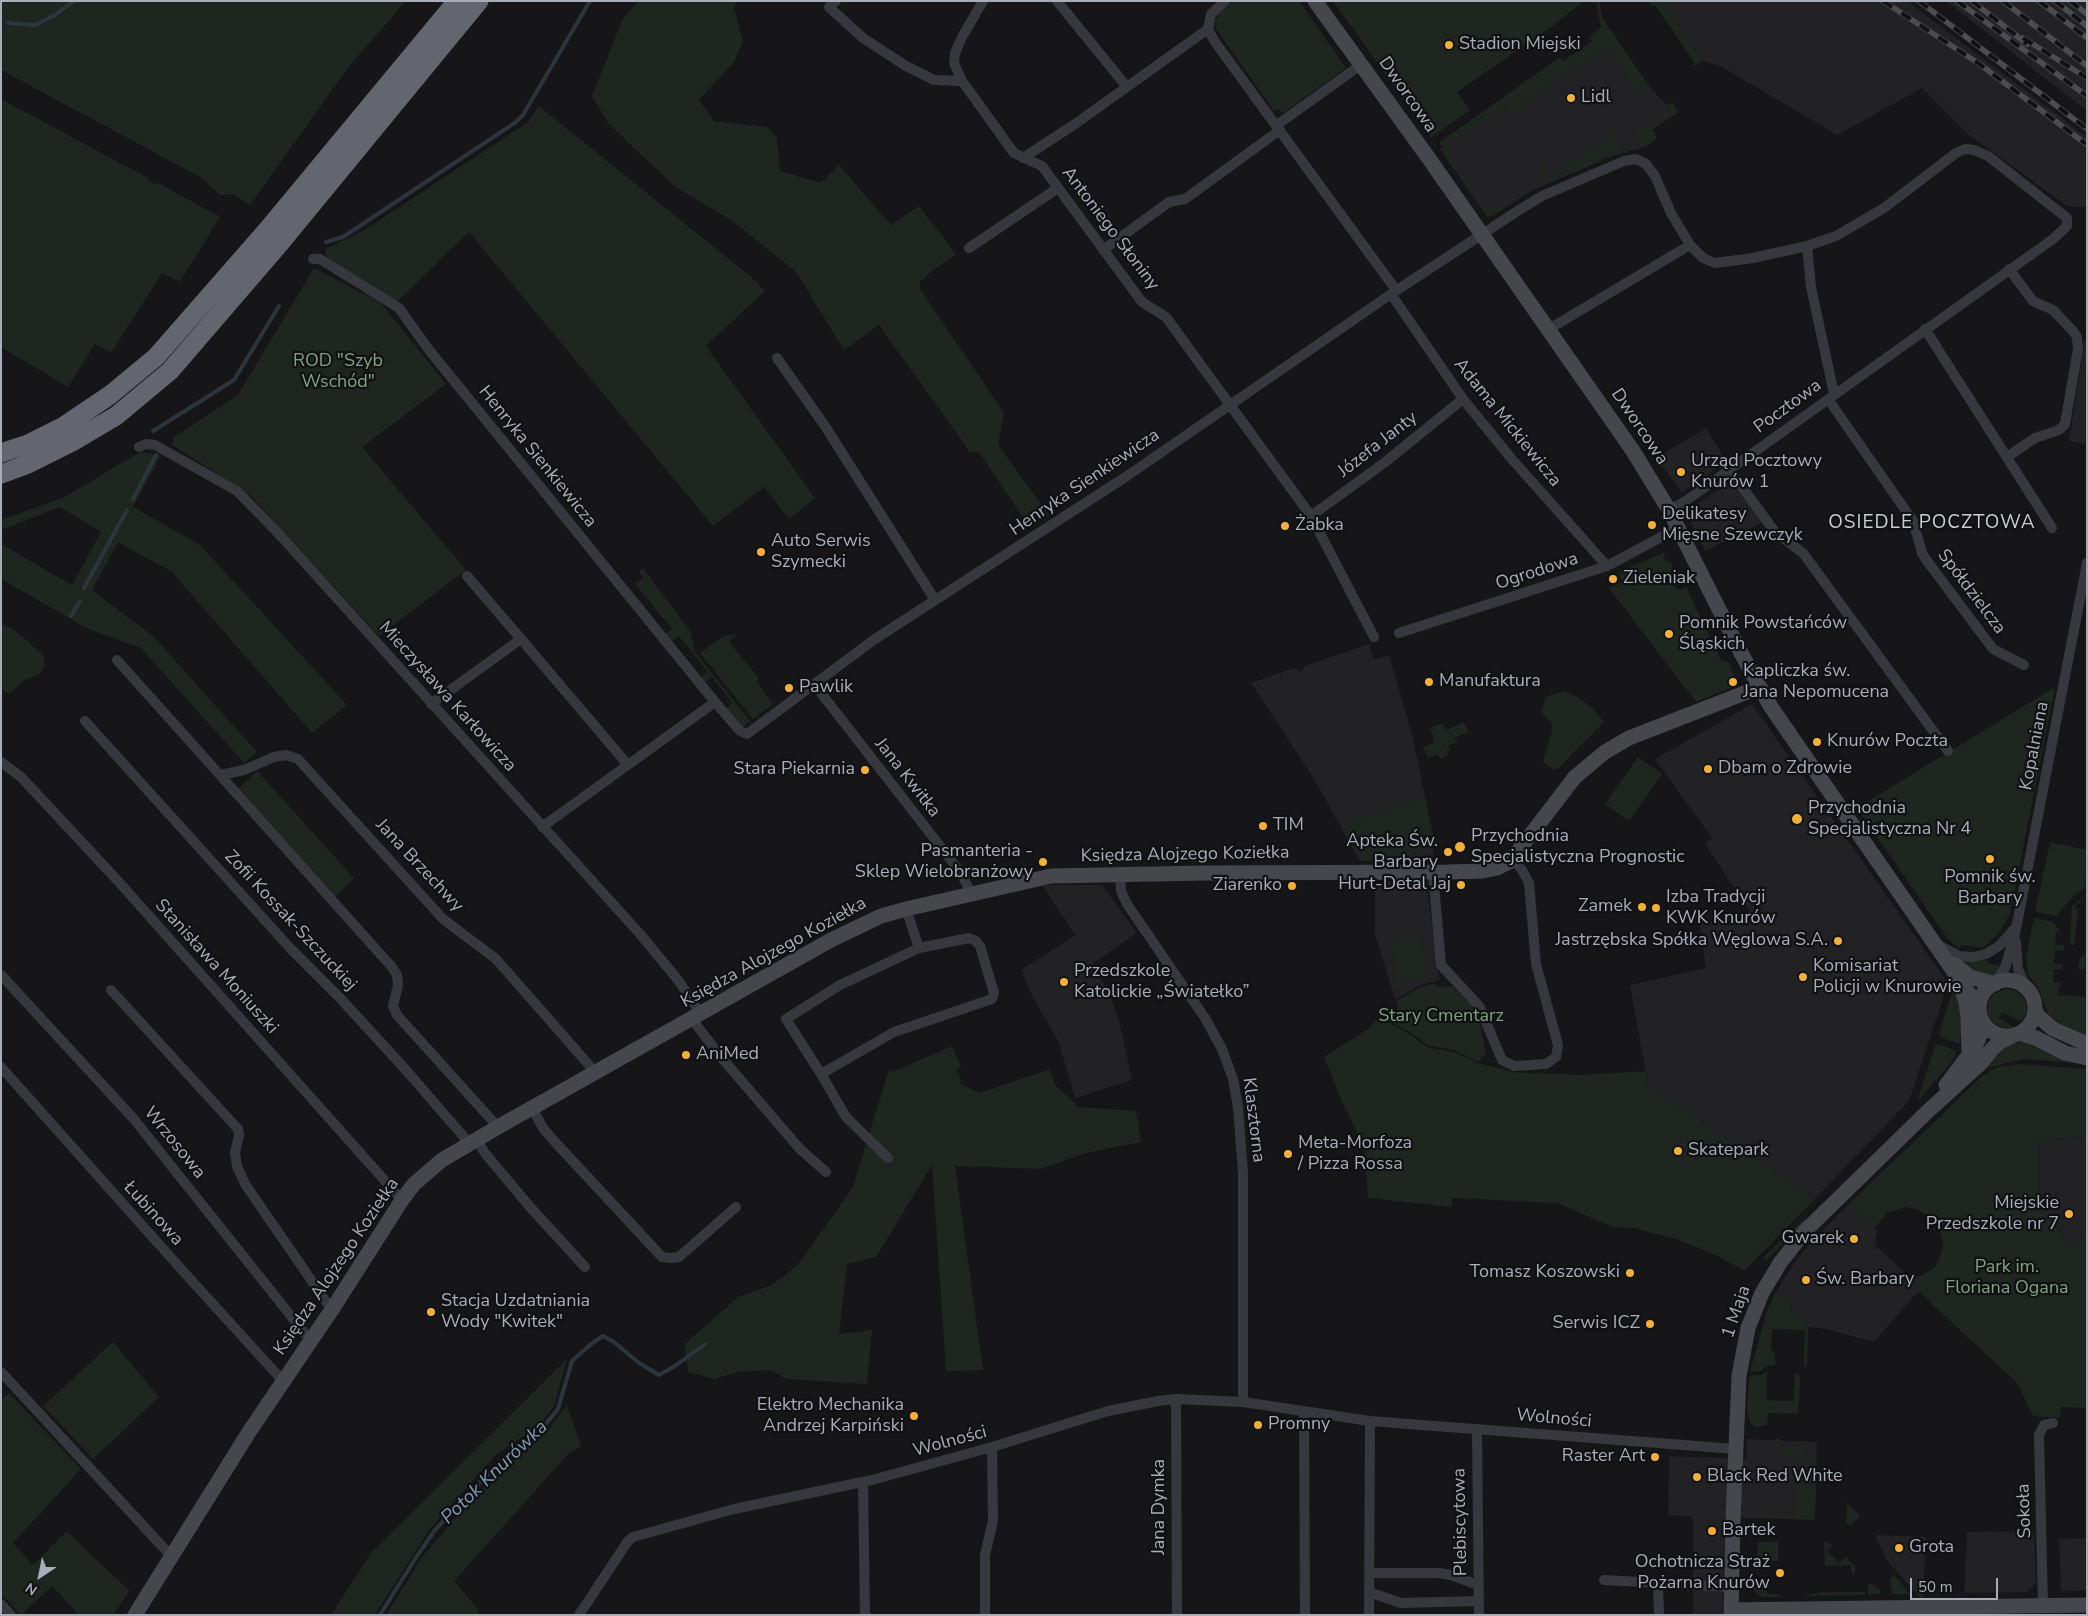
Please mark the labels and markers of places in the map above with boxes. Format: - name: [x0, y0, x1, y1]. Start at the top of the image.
- place label: Stadion Miejski: [1459, 34, 1581, 56]
- marker: Stadion Miejski: [1443, 39, 1455, 51]
- place label: Lidl: [1581, 87, 1611, 109]
- marker: Lidl: [1565, 92, 1577, 104]
- place label: Urząd Pocztowy Knurów 1: [1691, 451, 1822, 494]
- marker: Urząd Pocztowy Knurów 1: [1675, 466, 1687, 478]
- place label: Delikatesy Mięsne Szewczyk: [1662, 504, 1803, 546]
- place label: Żabka: [1295, 515, 1344, 537]
- marker: Delikatesy Mięsne Szewczyk: [1646, 519, 1658, 531]
- marker: Żabka: [1279, 520, 1291, 532]
- place label: Auto Serwis Szymecki: [771, 531, 871, 574]
- marker: Auto Serwis Szymecki: [755, 546, 767, 558]
- place label: Zieleniak: [1623, 568, 1695, 590]
- marker: Zieleniak: [1607, 573, 1619, 585]
- place label: Pomnik Powstańców Śląskich: [1679, 613, 1847, 656]
- marker: Pomnik Powstańców Śląskich: [1663, 628, 1675, 640]
- place label: Kapliczka św. Jana Nepomucena: [1743, 661, 1889, 704]
- place label: Manufaktura: [1439, 671, 1541, 693]
- marker: Manufaktura: [1423, 676, 1435, 688]
- marker: Kapliczka św. Jana Nepomucena: [1727, 676, 1739, 688]
- place label: Pawlik: [799, 677, 853, 699]
- marker: Pawlik: [783, 682, 795, 694]
- place label: Knurów Poczta: [1827, 731, 1948, 753]
- marker: Knurów Poczta: [1811, 736, 1823, 748]
- place label: Dbam o Zdrowie: [1718, 758, 1852, 780]
- place label: Stara Piekarnia: [734, 759, 855, 781]
- marker: Dbam o Zdrowie: [1702, 763, 1714, 775]
- marker: Stara Piekarnia: [859, 764, 871, 776]
- place label: Przychodnia Specjalistyczna Nr 4: [1808, 798, 1971, 841]
- marker: Przychodnia Specjalistyczna Nr 4: [1790, 812, 1804, 826]
- place label: TIM: [1273, 815, 1304, 837]
- marker: TIM: [1257, 820, 1269, 832]
- place label: Przychodnia Specjalistyczna Prognostic: [1471, 826, 1685, 869]
- place label: Apteka Św. Barbary: [1346, 831, 1438, 874]
- marker: Przychodnia Specjalistyczna Prognostic: [1453, 840, 1467, 854]
- place label: Pasmanteria - Sklep Wielobranżowy: [855, 841, 1033, 884]
- marker: Apteka Św. Barbary: [1442, 846, 1454, 858]
- marker: Pomnik św. Barbary: [1984, 853, 1996, 865]
- marker: Pasmanteria - Sklep Wielobranżowy: [1037, 856, 1049, 868]
- place label: Pomnik św. Barbary: [1944, 867, 2036, 910]
- place label: Hurt-Detal Jaj: [1338, 874, 1451, 896]
- place label: Ziarenko: [1213, 875, 1282, 897]
- marker: Hurt-Detal Jaj: [1455, 879, 1467, 891]
- marker: Ziarenko: [1286, 880, 1298, 892]
- place label: Izba Tradycji KWK Knurów: [1666, 887, 1776, 930]
- place label: Zamek: [1578, 896, 1632, 918]
- marker: Zamek: [1636, 901, 1648, 913]
- marker: Izba Tradycji KWK Knurów: [1650, 902, 1662, 914]
- place label: Jastrzębska Spółka Węglowa S.A.: [1555, 930, 1828, 952]
- marker: Jastrzębska Spółka Węglowa S.A.: [1832, 935, 1844, 947]
- place label: Komisariat Policji w Knurowie: [1813, 956, 1961, 999]
- place label: Przedszkole Katolickie „Światełko”: [1074, 961, 1250, 1004]
- marker: Komisariat Policji w Knurowie: [1797, 971, 1809, 983]
- marker: Przedszkole Katolickie „Światełko”: [1058, 976, 1070, 988]
- place label: AniMed: [696, 1044, 759, 1066]
- marker: AniMed: [680, 1049, 692, 1061]
- place label: Meta-Morfoza / Pizza Rossa: [1298, 1133, 1412, 1176]
- place label: Skatepark: [1688, 1140, 1769, 1162]
- marker: Skatepark: [1672, 1145, 1684, 1157]
- marker: Meta-Morfoza / Pizza Rossa: [1282, 1148, 1294, 1160]
- place label: Miejskie Przedszkole nr 7: [1926, 1193, 2059, 1236]
- marker: Miejskie Przedszkole nr 7: [2063, 1208, 2075, 1220]
- place label: Gwarek: [1782, 1228, 1844, 1250]
- marker: Gwarek: [1848, 1233, 1860, 1245]
- place label: Tomasz Koszowski: [1470, 1262, 1620, 1284]
- marker: Tomasz Koszowski: [1624, 1267, 1636, 1279]
- place label: Św. Barbary: [1816, 1269, 1914, 1291]
- marker: Św. Barbary: [1800, 1274, 1812, 1286]
- place label: Stacja Uzdatniania Wody "Kwitek": [441, 1291, 590, 1334]
- marker: Stacja Uzdatniania Wody "Kwitek": [425, 1306, 437, 1318]
- place label: Serwis ICZ: [1553, 1313, 1640, 1335]
- marker: Serwis ICZ: [1644, 1318, 1656, 1330]
- place label: Elektro Mechanika Andrzej Karpiński: [757, 1395, 904, 1438]
- marker: Elektro Mechanika Andrzej Karpiński: [908, 1410, 920, 1422]
- place label: Promny: [1268, 1414, 1330, 1436]
- marker: Promny: [1252, 1419, 1264, 1431]
- place label: Raster Art: [1562, 1446, 1645, 1468]
- marker: Raster Art: [1649, 1451, 1661, 1463]
- place label: Black Red White: [1707, 1466, 1843, 1488]
- marker: Black Red White: [1691, 1471, 1703, 1483]
- place label: Bartek: [1722, 1520, 1775, 1542]
- marker: Bartek: [1706, 1525, 1718, 1537]
- place label: Grota: [1909, 1537, 1954, 1559]
- marker: Grota: [1893, 1542, 1905, 1554]
- place label: Ochotnicza Straż Pożarna Knurów: [1635, 1552, 1770, 1595]
- marker: Ochotnicza Straż Pożarna Knurów: [1774, 1567, 1786, 1579]

